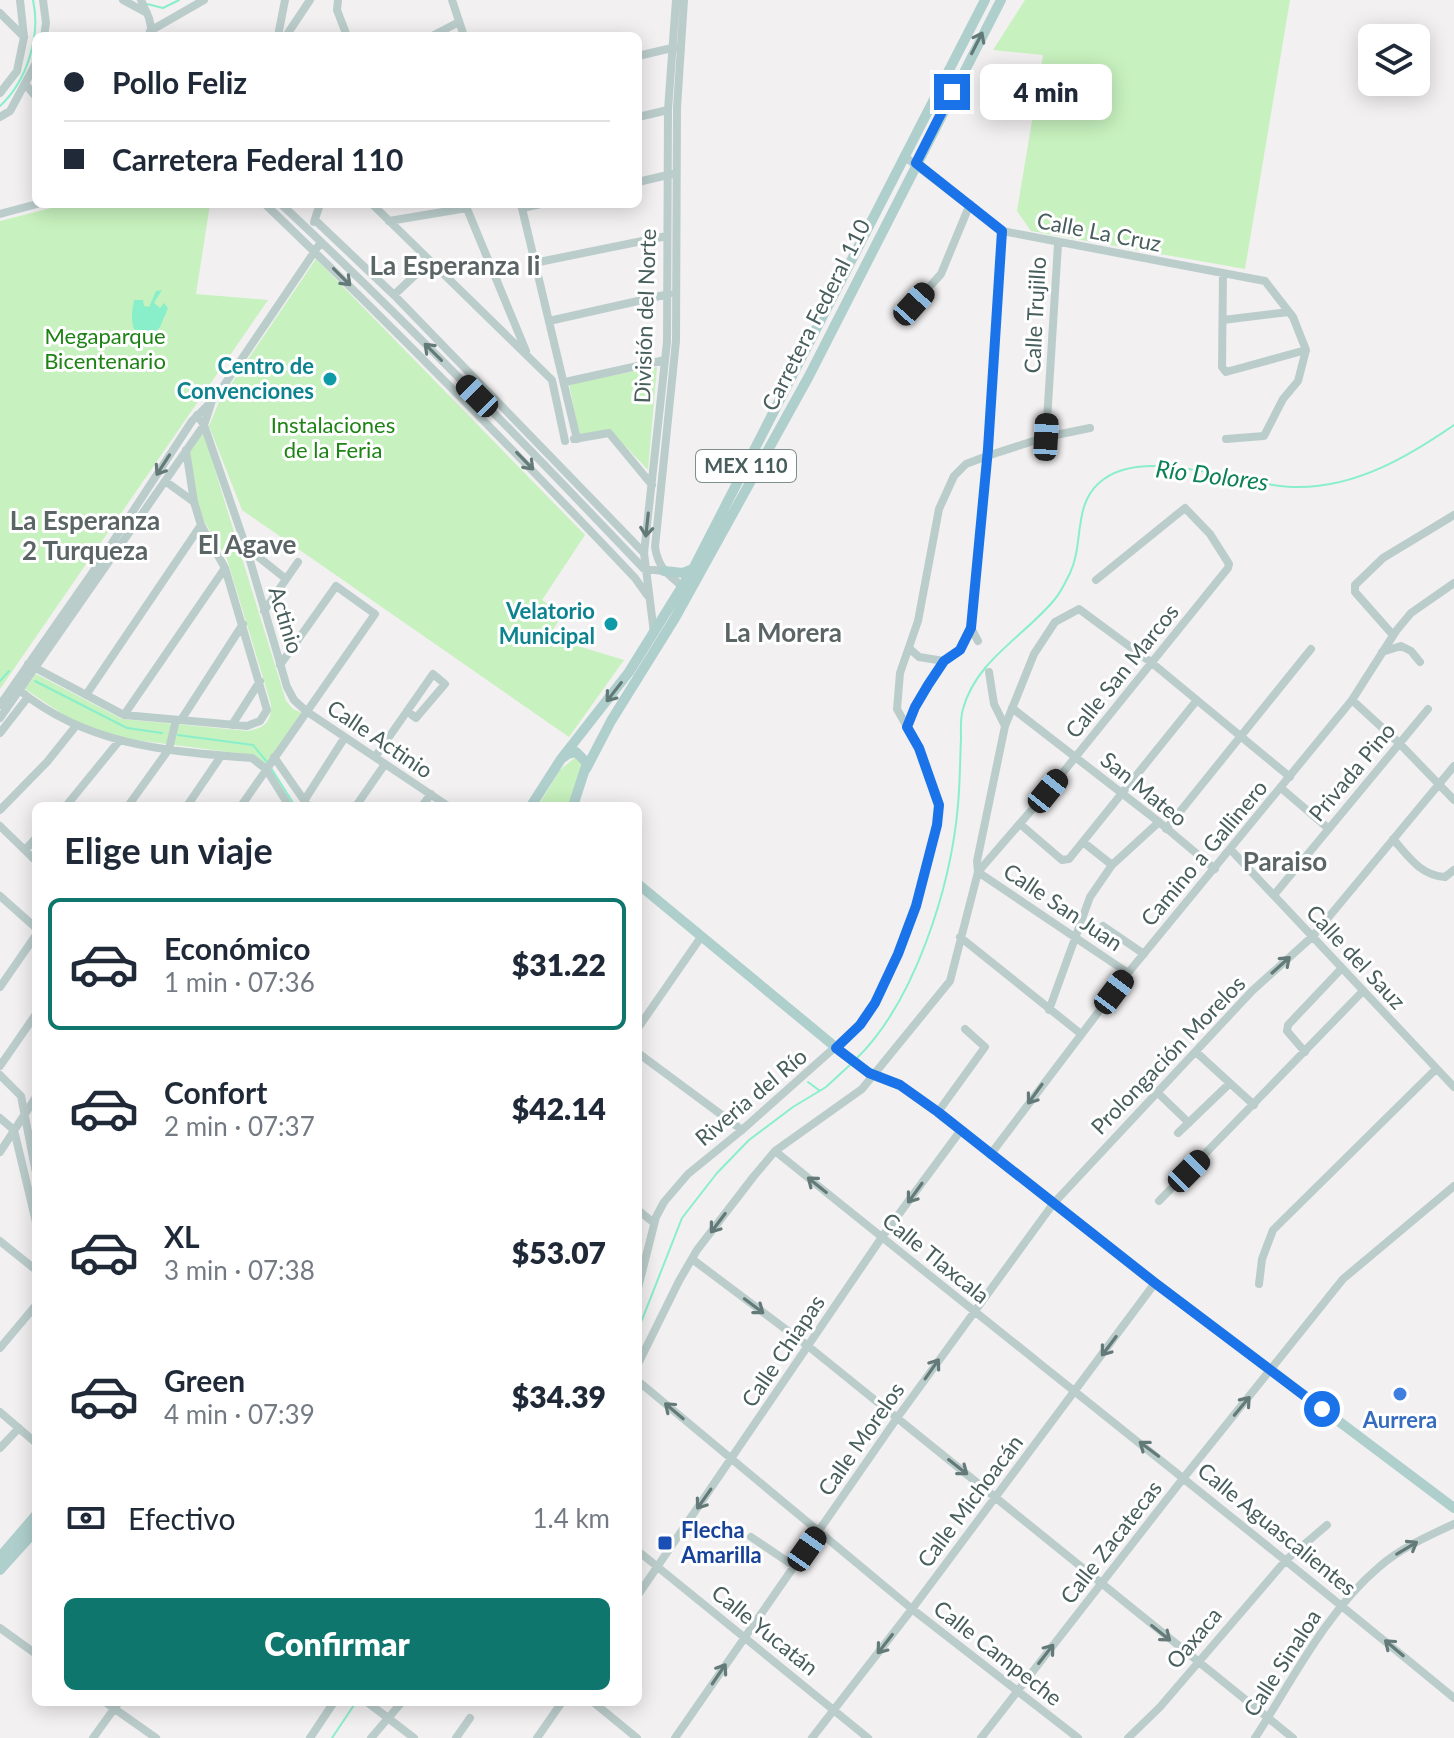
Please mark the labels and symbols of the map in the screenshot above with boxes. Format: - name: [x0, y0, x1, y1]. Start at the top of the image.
- one-way arrow: [969, 32, 985, 56]
- callout: 4 min: [980, 64, 1112, 120]
- route end: [934, 74, 970, 110]
- street label: Calle La Cruz: [1035, 206, 1164, 257]
- street label: Carretera Federal 110: [756, 214, 876, 415]
- street label: División del Norte: [628, 228, 661, 404]
- district label: La Esperanza Ii: [370, 249, 540, 281]
- street label: Calle Trujillo: [1018, 256, 1051, 374]
- one-way arrow: [332, 267, 351, 287]
- car: [889, 278, 939, 330]
- park label: Megaparque Bicentenario: [44, 322, 166, 374]
- one-way arrow: [423, 343, 443, 362]
- place label: Centro de Convenciones: [177, 352, 314, 404]
- marker: Centro de Convenciones: [321, 370, 339, 388]
- car: [452, 371, 502, 421]
- park label: Instalaciones de la Feria: [271, 411, 395, 463]
- car: [1033, 412, 1059, 462]
- road number: MEX 110: [696, 450, 796, 482]
- one-way arrow: [515, 451, 534, 470]
- one-way arrow: [155, 453, 172, 475]
- water label: Río Dolores: [1154, 453, 1271, 496]
- district label: La Esperanza 2 Turqueza: [10, 504, 160, 566]
- one-way arrow: [639, 511, 654, 538]
- district label: El Agave: [198, 528, 296, 560]
- street label: Actinio: [264, 583, 309, 657]
- place label: Velatorio Municipal: [499, 597, 595, 649]
- street label: Calle San Marcos: [1059, 598, 1184, 743]
- marker: Velatorio Municipal: [602, 615, 620, 633]
- district label: La Morera: [724, 616, 842, 648]
- one-way arrow: [605, 681, 623, 702]
- street label: Calle Actinio: [322, 694, 438, 784]
- street label: Privada Pino: [1303, 717, 1401, 826]
- street label: San Mateo: [1096, 746, 1193, 832]
- car: [1024, 765, 1072, 817]
- street label: Camino a Gallinero: [1135, 774, 1273, 931]
- district label: Paraiso: [1243, 845, 1327, 877]
- street label: Calle San Juan: [999, 857, 1128, 956]
- street label: Calle del Sauz: [1301, 899, 1412, 1015]
- one-way arrow: [1270, 957, 1290, 975]
- car: [1090, 966, 1138, 1018]
- street label: Prolongación Morelos: [1085, 970, 1250, 1140]
- street label: Riveria del Río: [689, 1042, 812, 1151]
- one-way arrow: [1027, 1083, 1044, 1104]
- car: [1164, 1146, 1214, 1196]
- one-way arrow: [807, 1176, 828, 1194]
- one-way arrow: [906, 1181, 923, 1203]
- street label: Calle Tlaxcala: [877, 1206, 995, 1309]
- one-way arrow: [709, 1211, 726, 1233]
- street label: Calle Chiapas: [735, 1290, 830, 1412]
- one-way arrow: [743, 1297, 765, 1314]
- one-way arrow: [1100, 1335, 1117, 1356]
- one-way arrow: [924, 1358, 940, 1380]
- street label: Calle Morelos: [812, 1377, 910, 1501]
- marker: Aurrera: [1391, 1385, 1409, 1403]
- route start: [1304, 1391, 1340, 1427]
- one-way arrow: [1233, 1397, 1251, 1417]
- one-way arrow: [665, 1402, 685, 1420]
- place label: Aurrera: [1362, 1406, 1437, 1433]
- street label: Calle Michoacán: [911, 1429, 1028, 1572]
- one-way arrow: [1139, 1441, 1160, 1458]
- street label: Calle Aguascalientes: [1193, 1456, 1362, 1601]
- one-way arrow: [947, 1458, 968, 1476]
- street label: Calle Zacatecas: [1054, 1475, 1167, 1609]
- one-way arrow: [696, 1488, 712, 1510]
- place label: Flecha Amarilla: [680, 1516, 762, 1568]
- car: [783, 1522, 831, 1576]
- marker: Flecha Amarilla: [656, 1534, 674, 1552]
- one-way arrow: [1395, 1540, 1418, 1556]
- street label: Calle Yucatán: [707, 1579, 824, 1681]
- street label: Calle Campeche: [929, 1594, 1068, 1711]
- street label: Oaxaca: [1160, 1602, 1227, 1674]
- street label: Calle Sinaloa: [1237, 1604, 1326, 1721]
- one-way arrow: [1151, 1624, 1171, 1642]
- one-way arrow: [877, 1632, 894, 1654]
- one-way arrow: [1384, 1639, 1405, 1657]
- one-way arrow: [1037, 1644, 1054, 1665]
- one-way arrow: [710, 1663, 727, 1685]

